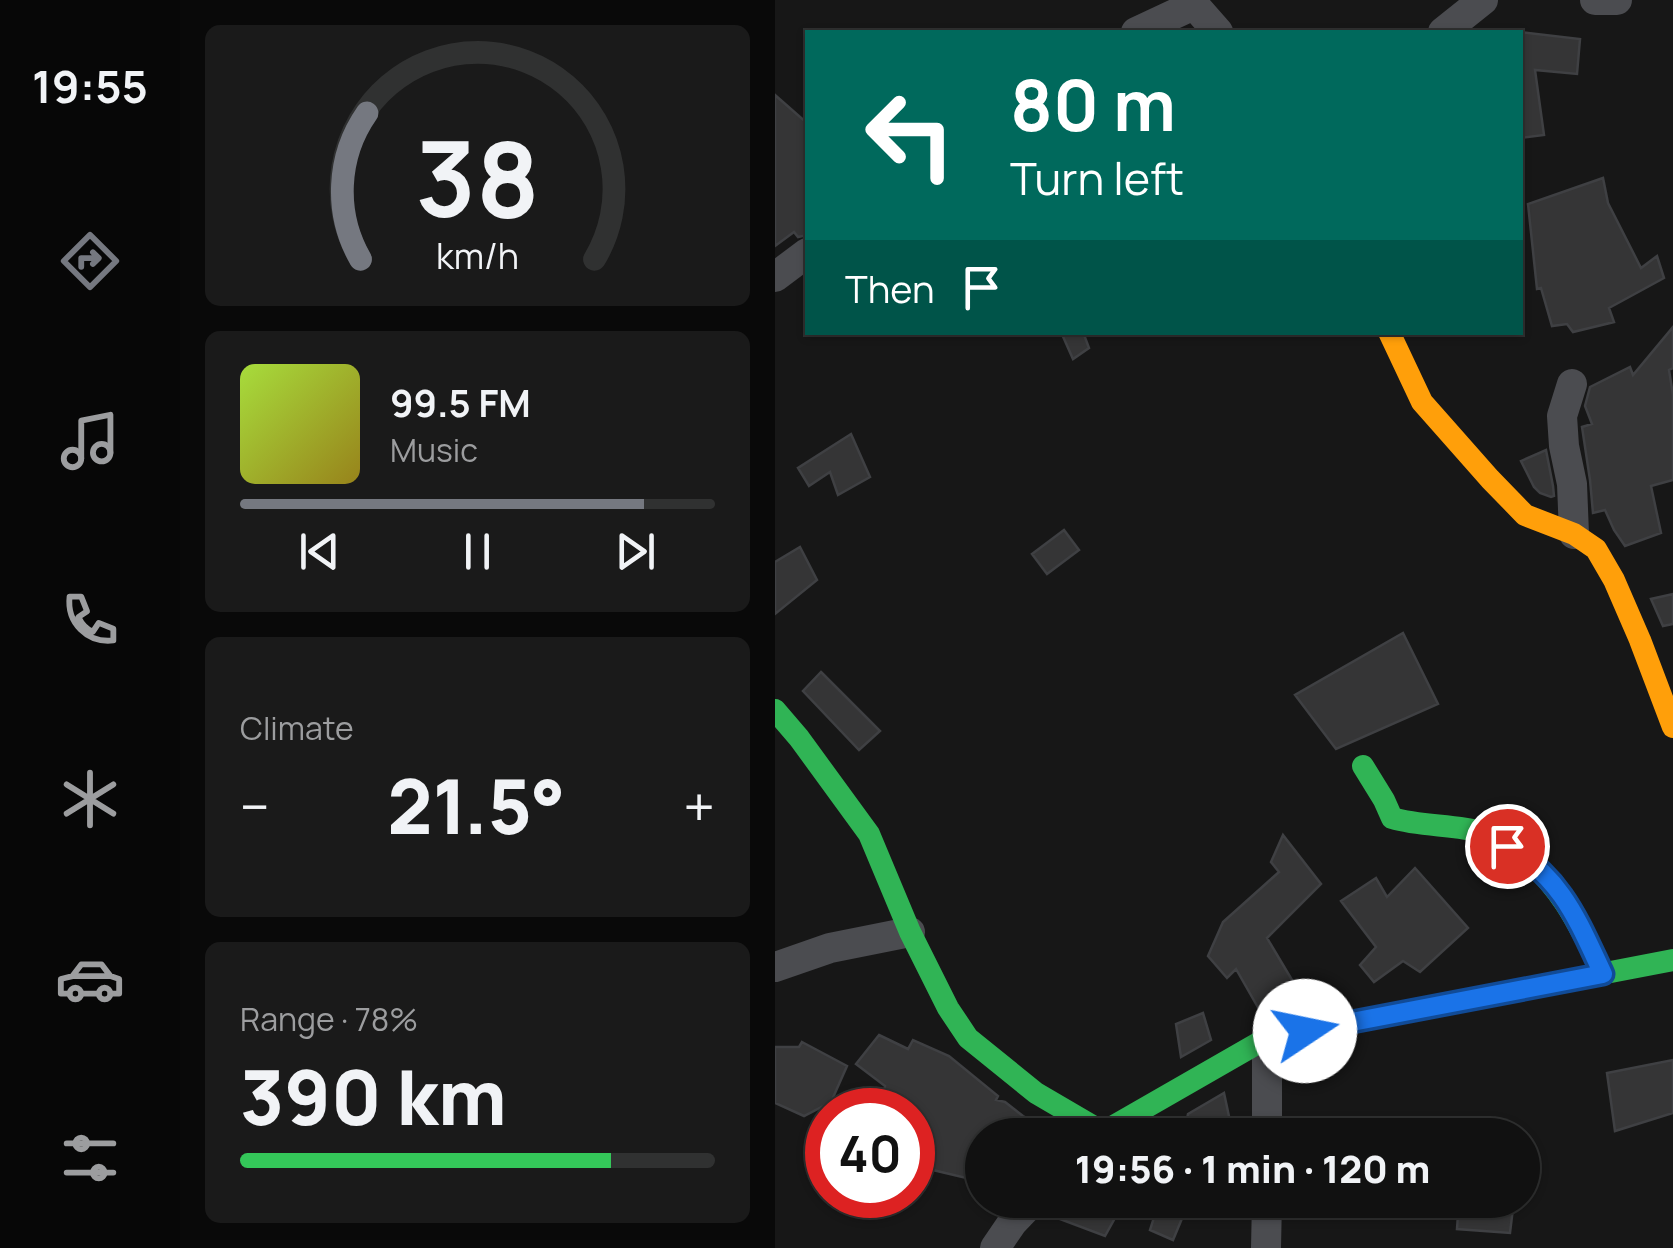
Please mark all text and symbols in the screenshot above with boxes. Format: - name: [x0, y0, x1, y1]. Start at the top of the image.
- text: 19:55: [32, 55, 148, 117]
- text: 80 m: [1010, 56, 1176, 152]
- icon: left: [845, 70, 975, 200]
- text: 38: [415, 106, 540, 248]
- text: Turn left: [1010, 147, 1184, 209]
- icon: directions: [55, 226, 125, 296]
- text: km/h: [436, 231, 519, 280]
- icon: arrive: [954, 260, 1009, 315]
- text: Then: [845, 262, 934, 314]
- text: 99.5 FM: [390, 376, 531, 428]
- icon: music: [55, 406, 125, 476]
- text: Music: [390, 428, 478, 472]
- icon: previous: [292, 524, 347, 579]
- icon: pause: [450, 524, 505, 579]
- icon: next: [608, 524, 663, 579]
- icon: phone: [55, 585, 125, 655]
- text: Climate: [240, 706, 354, 750]
- text: 21.5°: [387, 754, 566, 857]
- icon: climate: [55, 764, 125, 834]
- text: −: [240, 768, 270, 844]
- text: +: [683, 768, 715, 844]
- pin: [1465, 804, 1550, 889]
- icon: arrive: [1480, 819, 1535, 874]
- icon: car: [55, 944, 125, 1014]
- position arrow: [1253, 979, 1357, 1083]
- text: Range · 78%: [240, 997, 418, 1041]
- text: 390 km: [240, 1045, 507, 1148]
- speed limit sign: 40: [805, 1088, 935, 1218]
- icon: filters: [55, 1123, 125, 1193]
- text: 19:56 · 1 min · 120 m: [1075, 1142, 1430, 1194]

